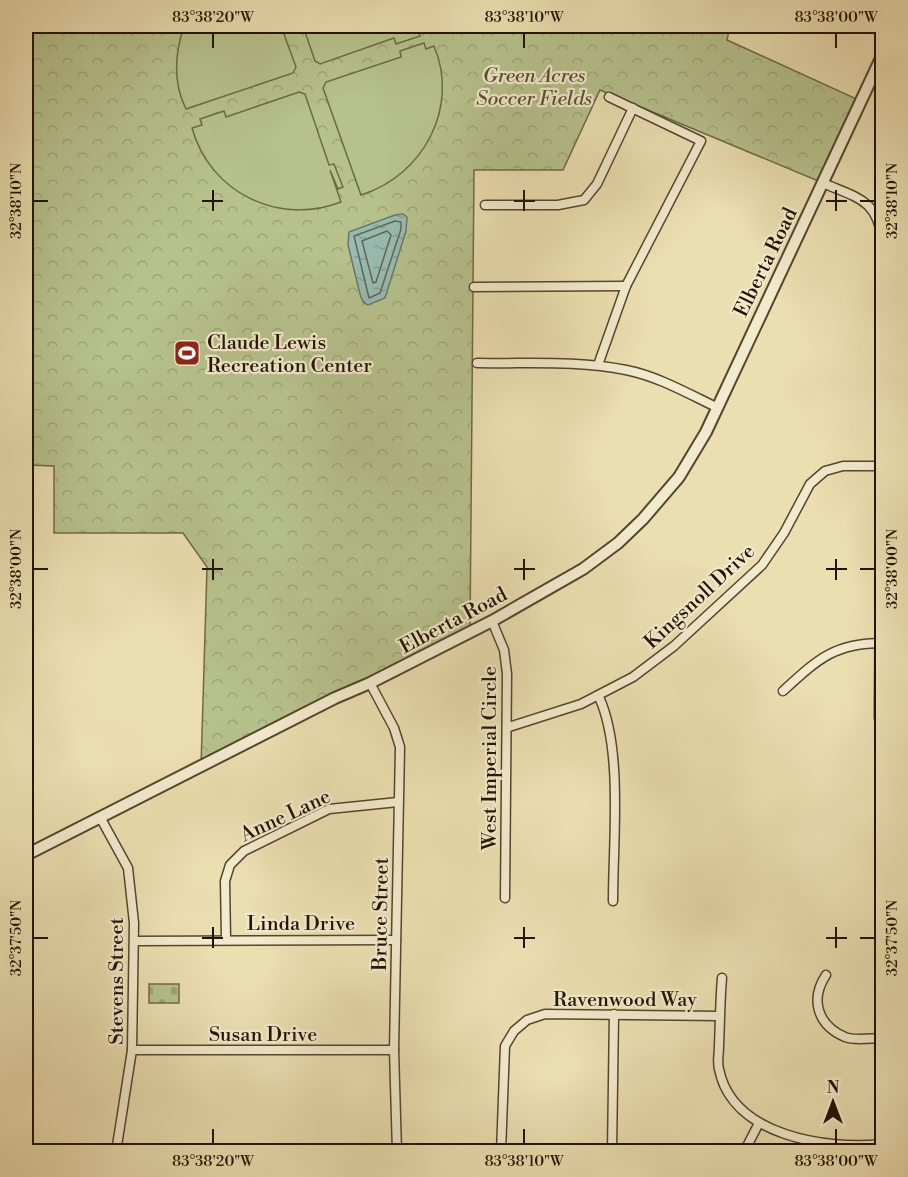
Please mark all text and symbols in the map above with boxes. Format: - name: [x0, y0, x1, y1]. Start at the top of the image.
- text: 83°38'20"W: [172, 8, 254, 27]
- text: 83°38'10"W: [484, 8, 564, 27]
- text: 83°38'00"W: [794, 8, 878, 27]
- park label: Green Acres Soccer Fields: [476, 64, 592, 112]
- text: 32°38'10"N: [7, 163, 26, 239]
- text: 32°38'10"N: [883, 163, 902, 239]
- street label: Elberta Road: [729, 203, 804, 321]
- place label: Claude Lewis Recreation Center: [207, 331, 372, 379]
- sports icon: Claude Lewis Recreation Center: [172, 338, 202, 368]
- text: 32°38'00"N: [7, 529, 26, 609]
- text: 32°38'00"N: [883, 529, 902, 609]
- street label: Kingsnoll Drive: [639, 539, 761, 655]
- street label: Elberta Road: [396, 582, 512, 660]
- street label: West Imperial Circle: [478, 666, 503, 851]
- street label: Anne Lane: [235, 784, 335, 849]
- street label: Bruce Street: [368, 857, 395, 972]
- text: 32°37'50"N: [7, 900, 26, 976]
- text: 32°37'50"N: [883, 900, 902, 976]
- street label: Linda Drive: [247, 912, 355, 937]
- street label: Stevens Street: [105, 917, 130, 1045]
- street label: Ravenwood Way: [553, 988, 697, 1013]
- street label: Susan Drive: [209, 1023, 317, 1048]
- north arrow: [803, 1072, 863, 1132]
- text: N: [827, 1078, 840, 1098]
- text: 83°38'20"W: [172, 1152, 254, 1171]
- text: 83°38'10"W: [484, 1152, 564, 1171]
- text: 83°38'00"W: [794, 1152, 878, 1171]

